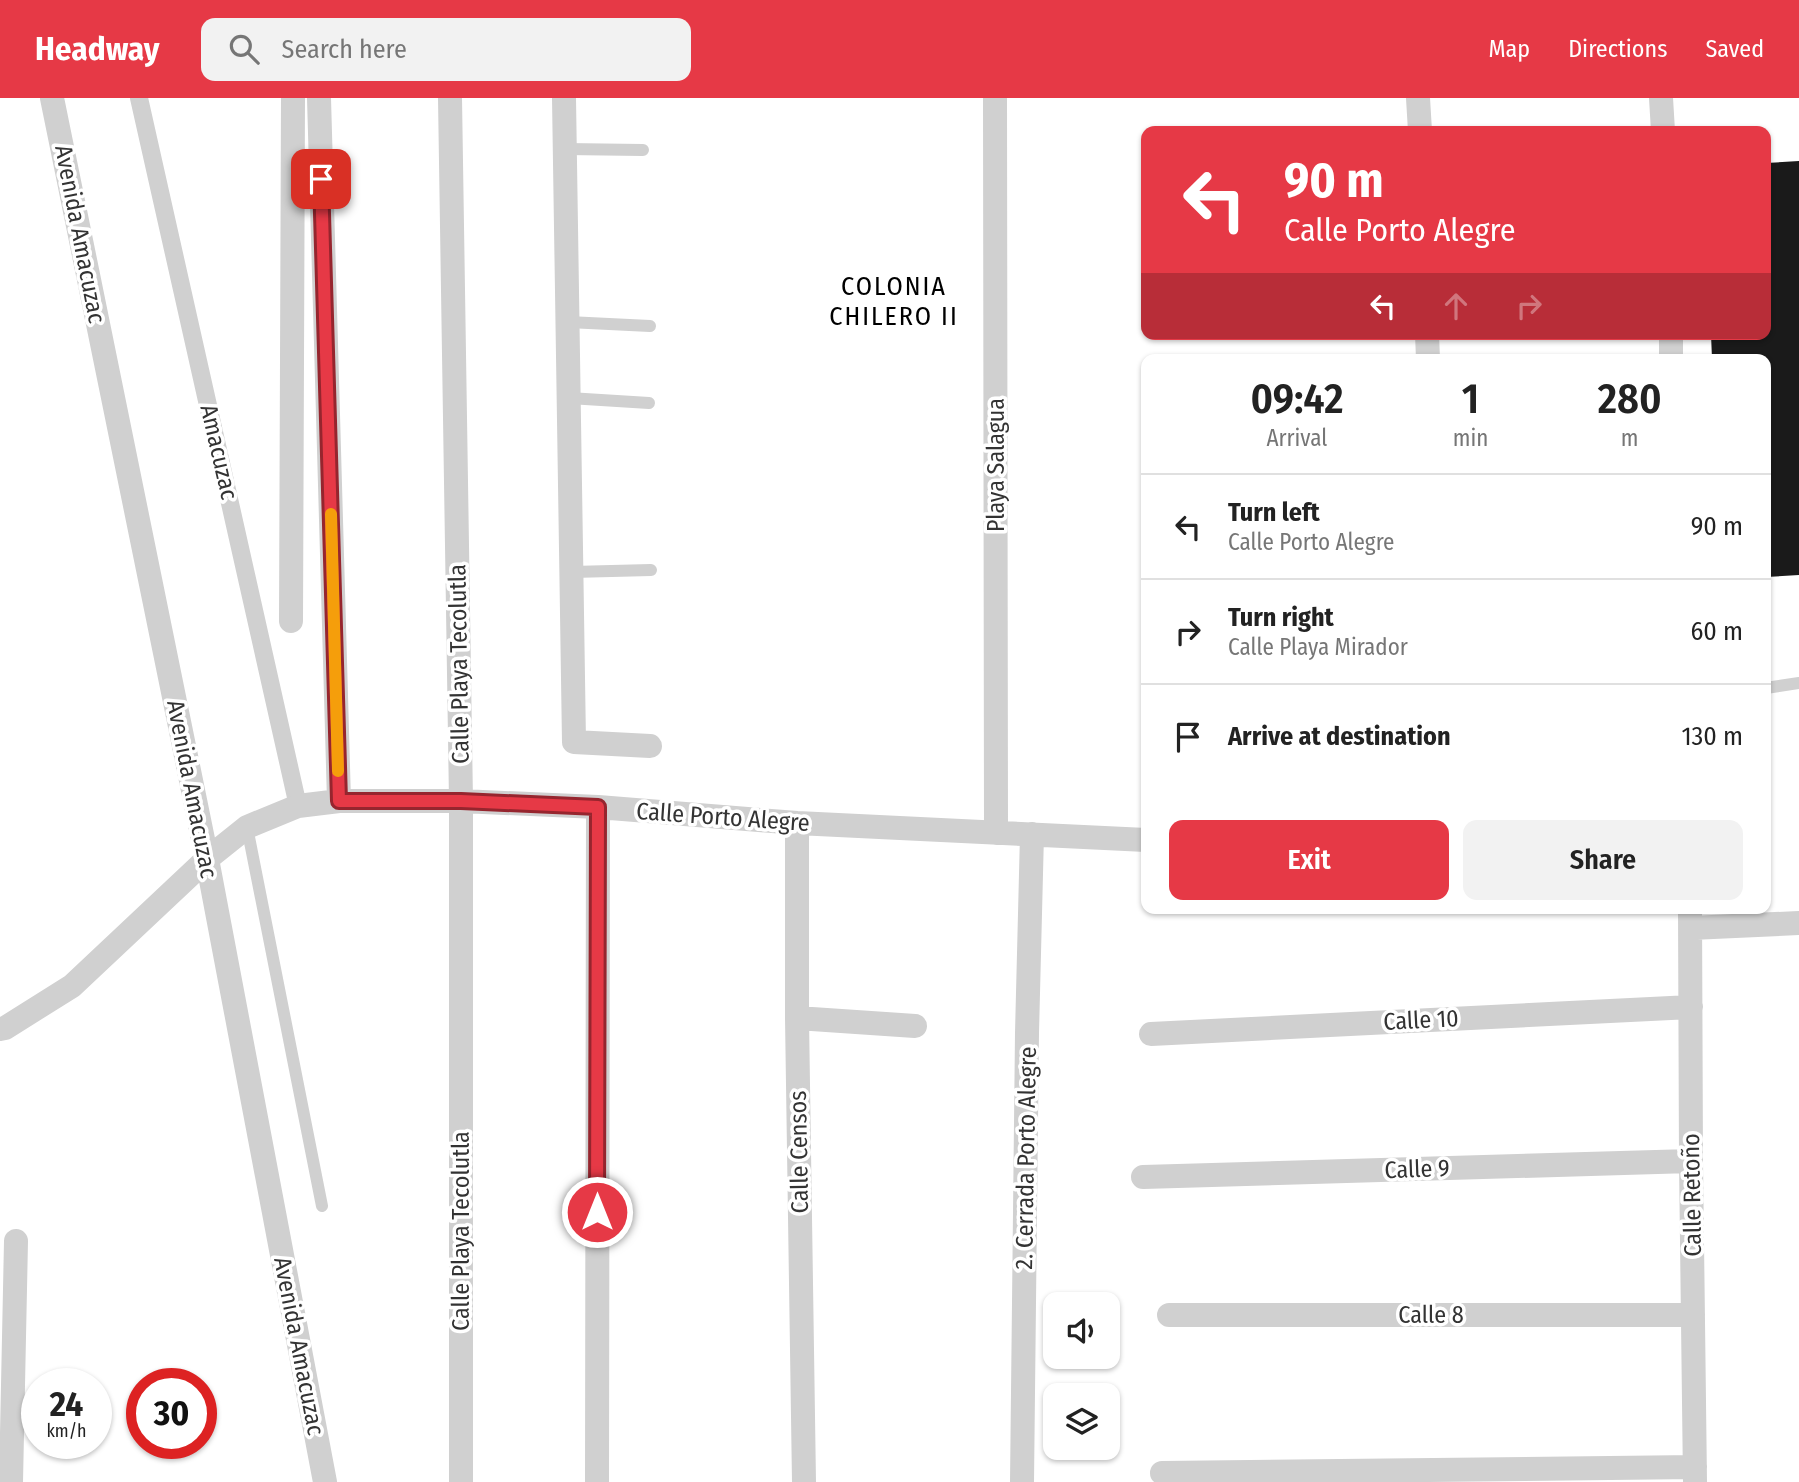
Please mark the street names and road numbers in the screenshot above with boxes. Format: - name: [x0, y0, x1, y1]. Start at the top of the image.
- street label: Avenida Amacuzac: [49, 143, 111, 325]
- street label: Playa Salagua: [982, 398, 1010, 532]
- street label: Amacuzac: [194, 402, 244, 502]
- street label: Calle Playa Tecolutla: [443, 564, 475, 764]
- street label: Avenida Amacuzac: [161, 698, 223, 880]
- street label: Calle Porto Alegre: [635, 797, 811, 837]
- street label: Calle 10: [1383, 1004, 1459, 1036]
- street label: 2. Cerrada Porto Alegre: [1010, 1046, 1042, 1270]
- street label: Calle Censos: [784, 1090, 814, 1214]
- street label: Calle Playa Tecolutla: [447, 1131, 475, 1331]
- street label: Calle Retoño: [1677, 1133, 1707, 1257]
- street label: Calle 9: [1384, 1154, 1450, 1184]
- street label: Avenida Amacuzac: [268, 1255, 330, 1437]
- street label: Calle 8: [1398, 1301, 1464, 1329]

